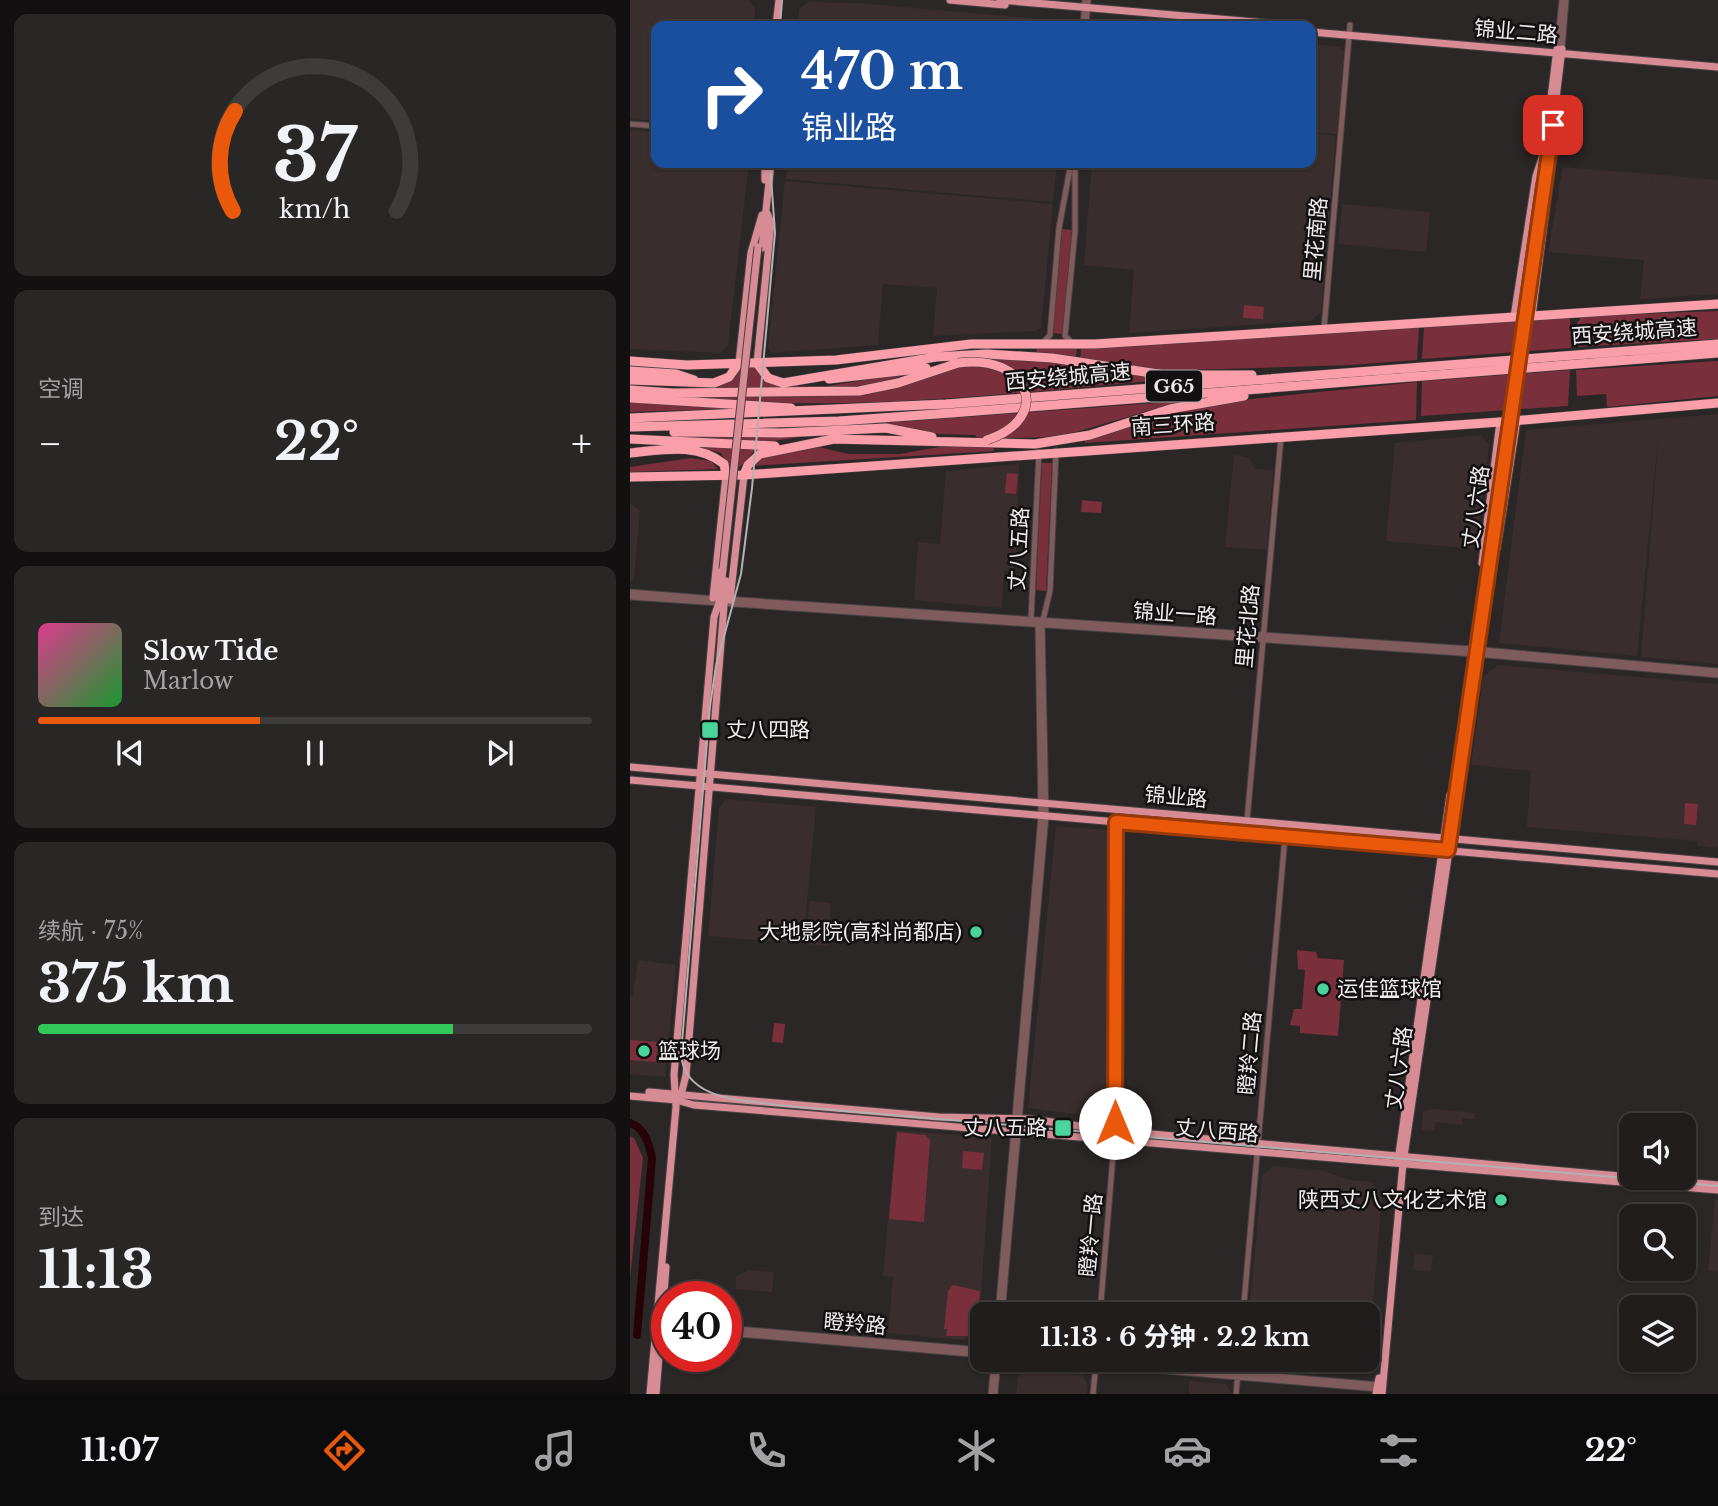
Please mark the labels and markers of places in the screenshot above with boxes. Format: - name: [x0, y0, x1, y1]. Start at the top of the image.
- pin: [1523, 95, 1583, 155]
- place label: 丈八四路: [726, 717, 810, 743]
- marker: 丈八四路: [700, 720, 720, 740]
- place label: 大地影院(高科尚都店): [759, 919, 962, 945]
- marker: 大地影院(高科尚都店): [968, 924, 984, 940]
- place label: 运佳篮球馆: [1337, 976, 1442, 1002]
- marker: 运佳篮球馆: [1315, 981, 1331, 997]
- place label: 篮球场: [658, 1038, 721, 1064]
- marker: 篮球场: [636, 1043, 652, 1059]
- place label: 丈八五路: [963, 1115, 1047, 1141]
- marker: 丈八五路: [1053, 1118, 1073, 1138]
- place label: 陕西丈八文化艺术馆: [1298, 1187, 1487, 1213]
- marker: 陕西丈八文化艺术馆: [1493, 1192, 1509, 1208]

